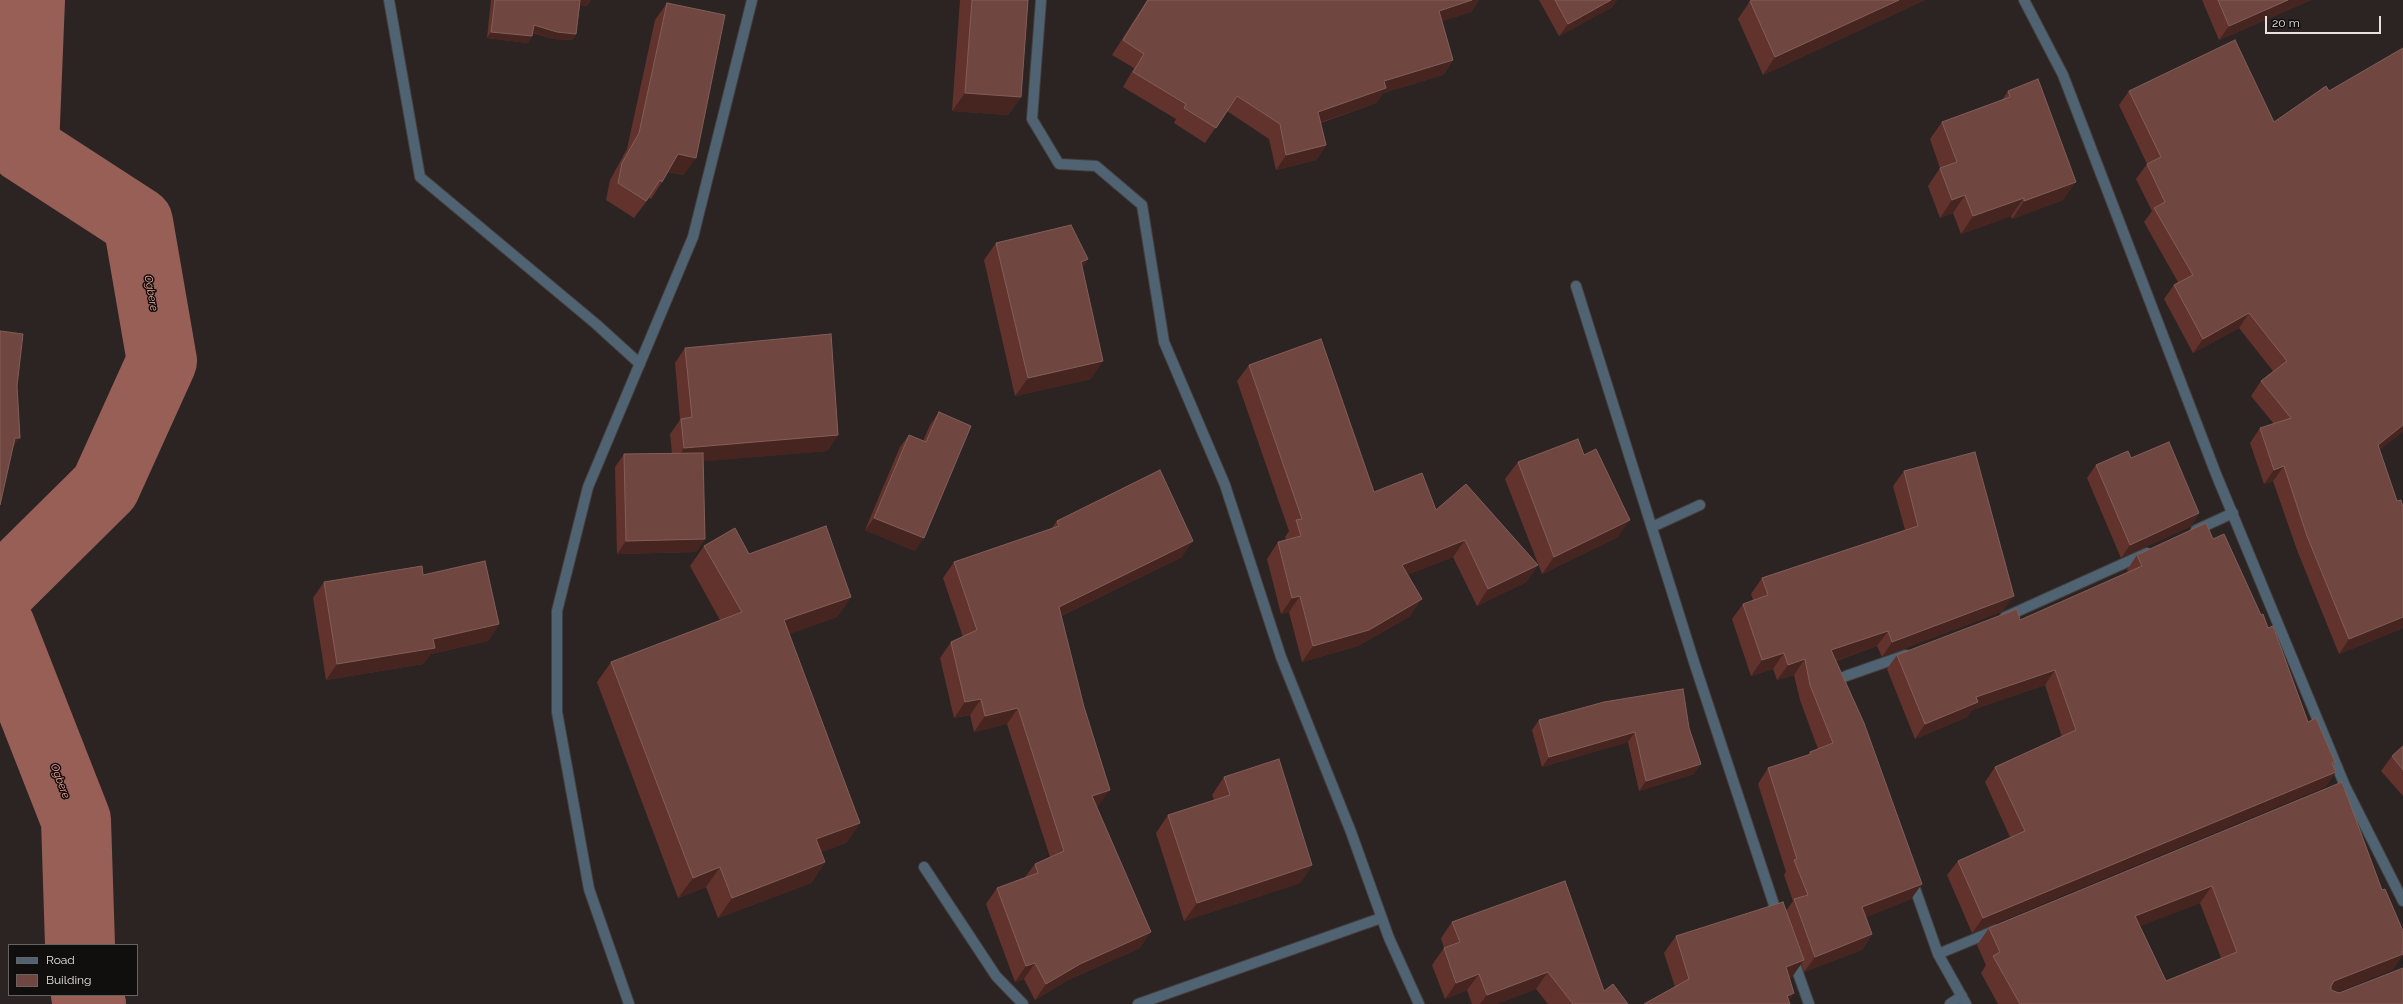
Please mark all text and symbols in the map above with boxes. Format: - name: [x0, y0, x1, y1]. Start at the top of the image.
- scale bar: [2267, 8, 2383, 34]
- text: 20 m: [2272, 16, 2300, 30]
- water label: Ogbere: [141, 274, 161, 312]
- water label: Ogbere: [47, 762, 73, 800]
- legend: [8, 944, 138, 996]
- text: Road: [46, 953, 75, 967]
- text: Building: [46, 973, 92, 987]

